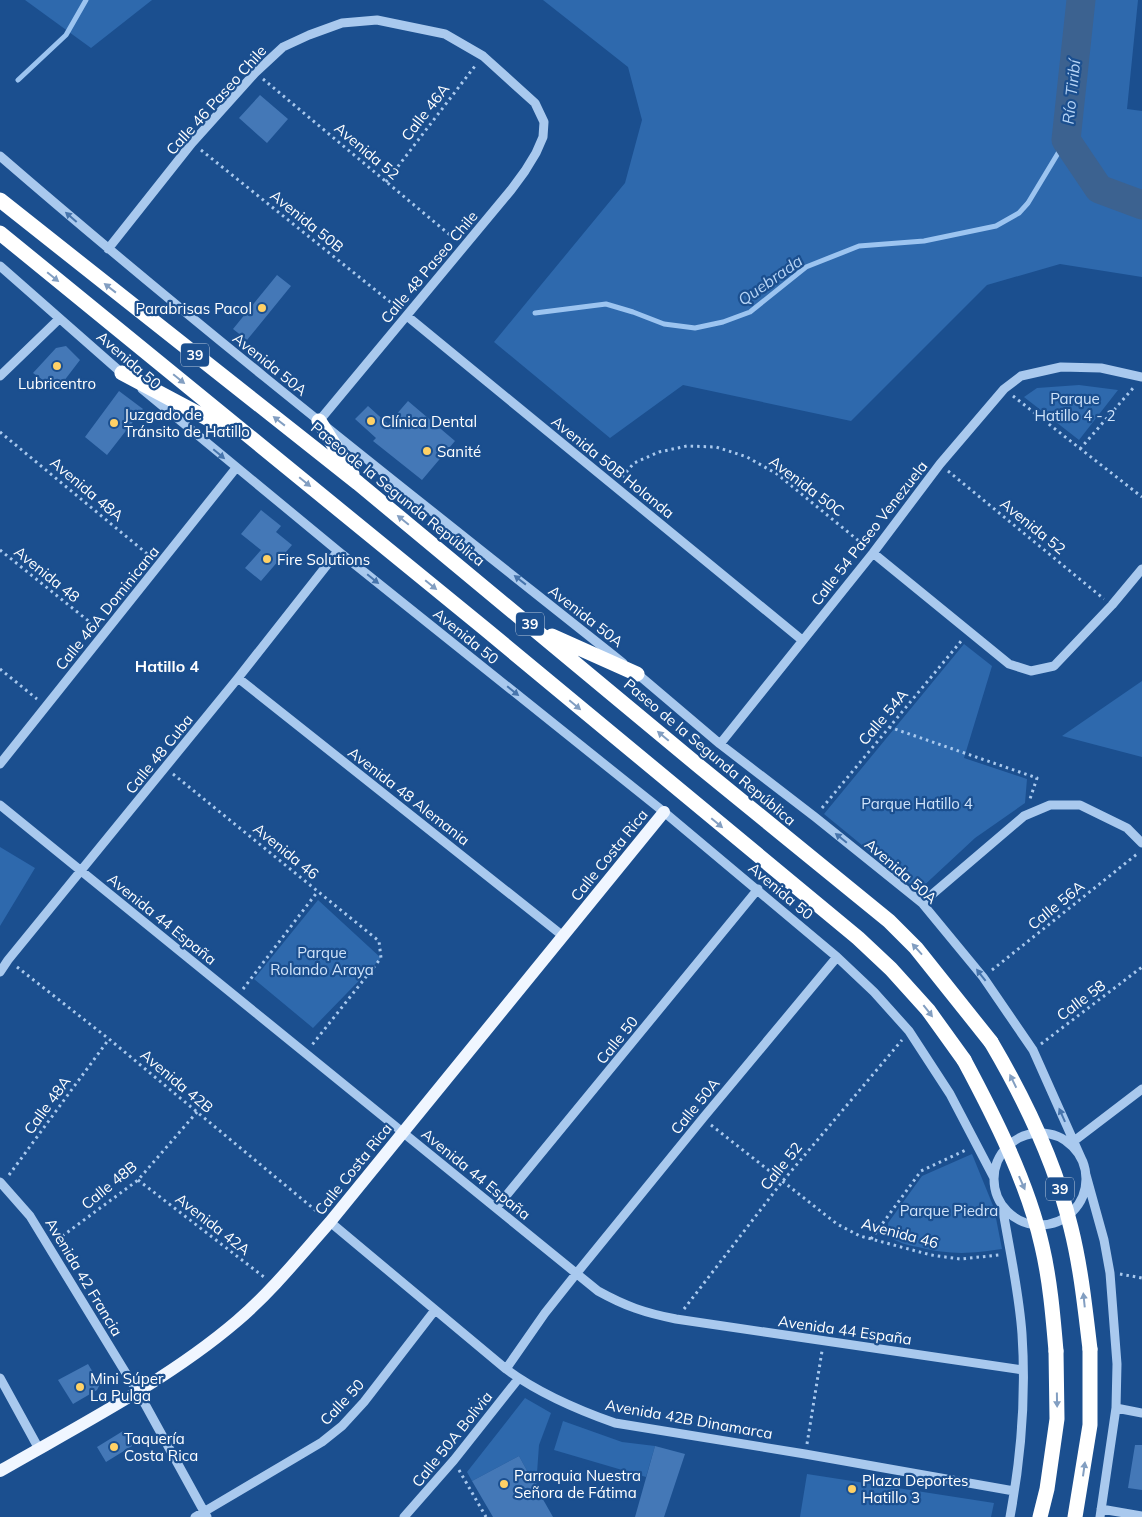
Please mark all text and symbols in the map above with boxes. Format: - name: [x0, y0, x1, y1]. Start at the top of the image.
- street label: Calle 46 Paseo Chile: [162, 41, 270, 159]
- water label: Río Tiribí: [1058, 57, 1085, 125]
- street label: Calle 46A: [397, 80, 453, 144]
- street label: Avenida 52: [331, 118, 403, 184]
- street label: Avenida 50B: [266, 186, 348, 256]
- street label: Calle 48 Paseo Chile: [376, 207, 482, 327]
- one-way arrow: [65, 211, 77, 223]
- water label: Quebrada: [734, 250, 807, 310]
- one-way arrow: [46, 271, 59, 282]
- one-way arrow: [104, 282, 117, 293]
- place label: Parabrisas Pacol: [136, 299, 252, 318]
- marker: Parabrisas Pacol: [256, 302, 268, 314]
- street label: Avenida 50: [93, 327, 165, 393]
- street label: Avenida 50A: [229, 328, 311, 400]
- road number: 39: [181, 344, 209, 366]
- marker: Lubricentro: [51, 360, 63, 372]
- place label: Lubricentro: [18, 374, 96, 393]
- one-way arrow: [172, 374, 185, 385]
- park label: Parque Hatillo 4 - 2: [1034, 389, 1116, 425]
- place label: Juzgado de Tránsito de Hatillo: [124, 405, 250, 441]
- place label: Clínica Dental: [381, 412, 477, 431]
- street label: Avenida 50B Holanda: [548, 412, 678, 522]
- one-way arrow: [273, 415, 286, 426]
- marker: Clínica Dental: [365, 415, 377, 427]
- marker: Juzgado de Tránsito de Hatillo: [108, 417, 120, 429]
- street label: Paseo de la Segunda República: [307, 418, 489, 570]
- place label: Sanité: [437, 442, 481, 461]
- marker: Sanité: [421, 445, 433, 457]
- one-way arrow: [213, 449, 226, 460]
- street label: Avenida 50C: [766, 452, 848, 520]
- street label: Avenida 48A: [46, 453, 128, 525]
- street label: Calle 54 Paseo Venezuela: [807, 457, 931, 609]
- one-way arrow: [298, 477, 311, 488]
- street label: Avenida 52: [996, 494, 1070, 558]
- one-way arrow: [397, 515, 410, 526]
- street label: Avenida 48: [10, 542, 84, 606]
- street label: Calle 46A Dominicana: [51, 542, 163, 674]
- place label: Fire Solutions: [277, 550, 370, 569]
- marker: Fire Solutions: [261, 553, 273, 565]
- one-way arrow: [366, 573, 379, 584]
- one-way arrow: [513, 575, 526, 586]
- one-way arrow: [425, 579, 437, 590]
- street label: Avenida 50A: [545, 581, 627, 651]
- street label: Avenida 50: [429, 604, 503, 668]
- road number: 39: [516, 612, 544, 636]
- district label: Hatillo 4: [135, 656, 200, 676]
- street label: Paseo de la Segunda República: [620, 675, 800, 829]
- street label: Calle 54A: [854, 685, 912, 749]
- one-way arrow: [506, 686, 519, 697]
- one-way arrow: [569, 699, 582, 710]
- street label: Calle 48 Cuba: [121, 710, 197, 798]
- one-way arrow: [657, 730, 670, 741]
- street label: Avenida 48 Alemania: [344, 743, 474, 849]
- park label: Parque Hatillo 4: [861, 794, 973, 813]
- street label: Calle Costa Rica: [566, 805, 652, 905]
- one-way arrow: [711, 817, 723, 829]
- street label: Avenida 46: [249, 819, 323, 883]
- one-way arrow: [834, 832, 847, 843]
- street label: Avenida 50A: [861, 834, 941, 908]
- street label: Avenida 50: [745, 858, 817, 924]
- street label: Avenida 44 España: [104, 869, 220, 969]
- street label: Calle 56A: [1024, 876, 1088, 934]
- park label: Parque Rolando Araya: [270, 943, 374, 979]
- one-way arrow: [911, 944, 923, 956]
- one-way arrow: [976, 969, 987, 982]
- street label: Calle 58: [1053, 975, 1109, 1025]
- one-way arrow: [922, 1004, 933, 1017]
- street label: Calle 50: [592, 1012, 642, 1068]
- street label: Avenida 42B: [137, 1045, 217, 1117]
- street label: Calle 48A: [20, 1072, 74, 1138]
- street label: Calle 50A: [666, 1074, 724, 1138]
- one-way arrow: [1009, 1074, 1017, 1088]
- one-way arrow: [1058, 1108, 1066, 1122]
- street label: Calle Costa Rica: [310, 1119, 396, 1219]
- street label: Avenida 44 España: [418, 1124, 534, 1224]
- street label: Calle 52: [756, 1138, 806, 1194]
- street label: Calle 48B: [77, 1157, 141, 1213]
- one-way arrow: [1018, 1176, 1026, 1190]
- road number: 39: [1046, 1178, 1074, 1200]
- street label: Avenida 42A: [172, 1189, 254, 1259]
- park label: Parque Piedra: [900, 1201, 998, 1220]
- street label: Avenida 46: [859, 1214, 941, 1252]
- street label: Avenida 42 Francia: [41, 1215, 127, 1339]
- one-way arrow: [1080, 1292, 1088, 1308]
- street label: Avenida 44 España: [777, 1311, 913, 1349]
- place label: Mini Súper La Pulga: [90, 1369, 164, 1405]
- street label: Calle 50: [316, 1375, 368, 1429]
- marker: Mini Súper La Pulga: [74, 1381, 86, 1393]
- street label: Calle 50A Bolivia: [408, 1387, 496, 1491]
- one-way arrow: [1053, 1392, 1061, 1408]
- street label: Avenida 42B Dinamarca: [604, 1395, 774, 1443]
- place label: Taquería Costa Rica: [124, 1429, 198, 1465]
- marker: Taquería Costa Rica: [108, 1441, 120, 1453]
- one-way arrow: [1080, 1461, 1088, 1477]
- place label: Parroquia Nuestra Señora de Fátima: [514, 1466, 641, 1502]
- place label: Plaza Deportes Hatillo 3: [862, 1471, 969, 1507]
- marker: Parroquia Nuestra Señora de Fátima: [498, 1478, 510, 1490]
- marker: Plaza Deportes Hatillo 3: [846, 1483, 858, 1495]

